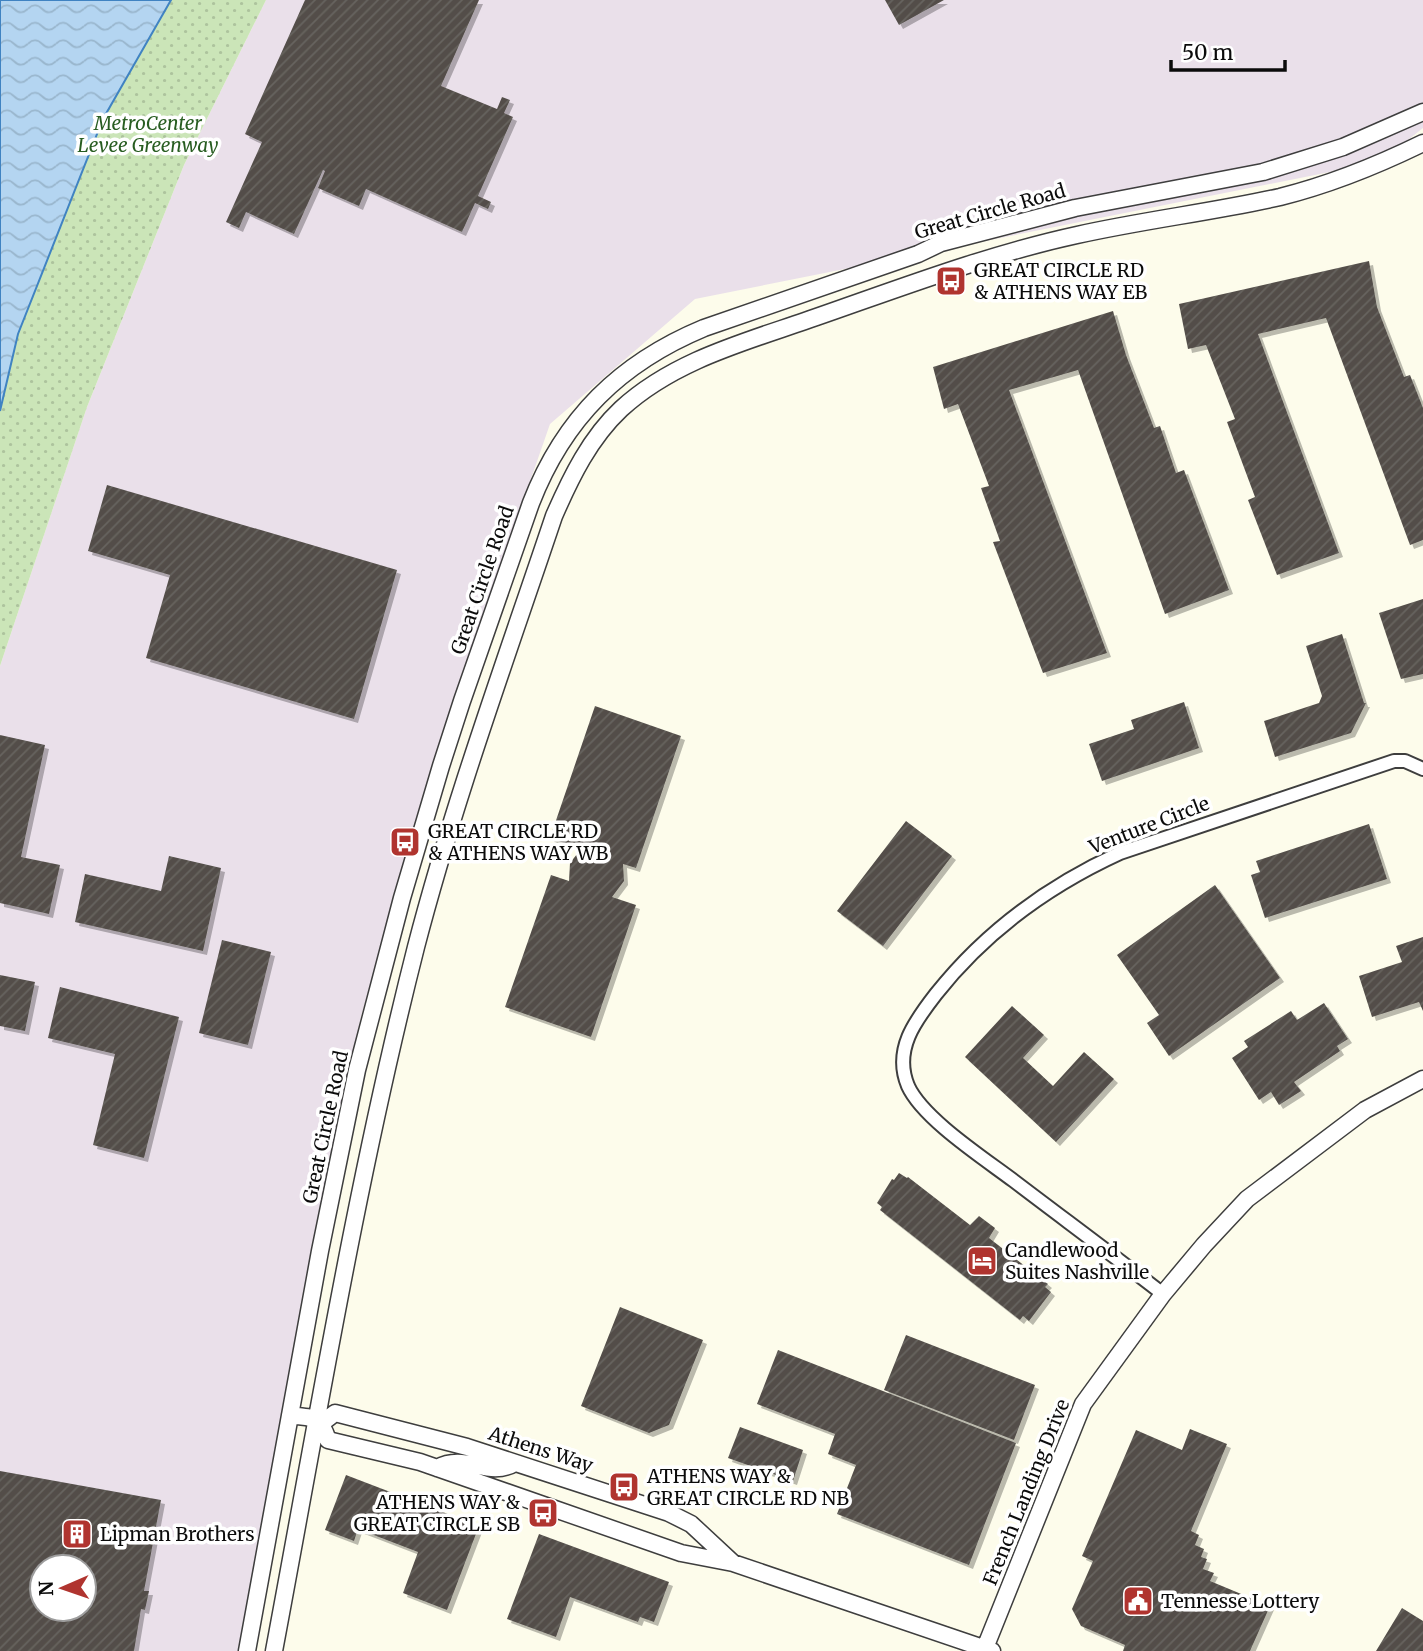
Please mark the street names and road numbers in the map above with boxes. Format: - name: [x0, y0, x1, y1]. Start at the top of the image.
- street label: Great Circle Road: [912, 178, 1068, 244]
- street label: Great Circle Road: [445, 503, 519, 657]
- street label: Venture Circle: [1084, 791, 1213, 859]
- street label: Great Circle Road: [297, 1048, 353, 1206]
- street label: French Landing Drive: [978, 1395, 1074, 1589]
- street label: Athens Way: [485, 1421, 596, 1477]

